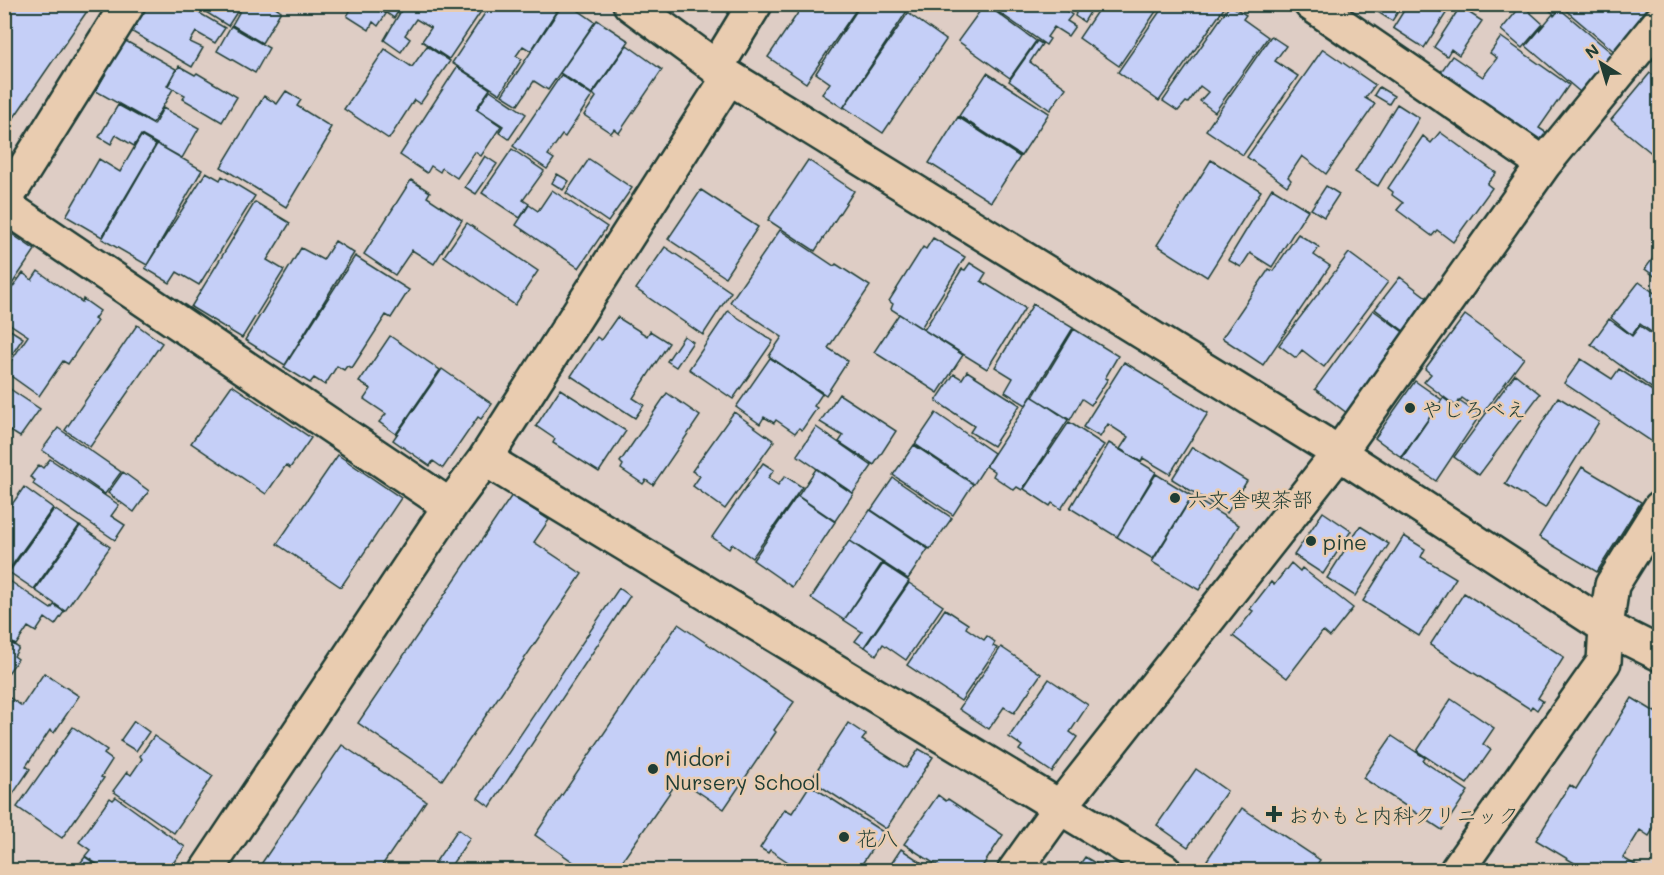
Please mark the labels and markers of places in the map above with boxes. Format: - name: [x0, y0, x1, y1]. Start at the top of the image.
- place label: やじろべえ: [1422, 395, 1527, 422]
- marker: やじろべえ: [1403, 401, 1417, 415]
- place label: 六文舎喫茶部: [1187, 485, 1313, 512]
- marker: 六文舎喫茶部: [1168, 491, 1182, 505]
- place label: pine: [1323, 528, 1367, 555]
- marker: pine: [1304, 534, 1318, 548]
- place label: Midori Nursery School: [665, 744, 820, 795]
- marker: Midori Nursery School: [646, 762, 660, 776]
- place label: おかもと内科クリニック: [1288, 801, 1519, 828]
- marker: おかもと内科クリニック: [1265, 805, 1283, 823]
- place label: 花八: [856, 824, 898, 851]
- marker: 花八: [837, 830, 851, 844]

